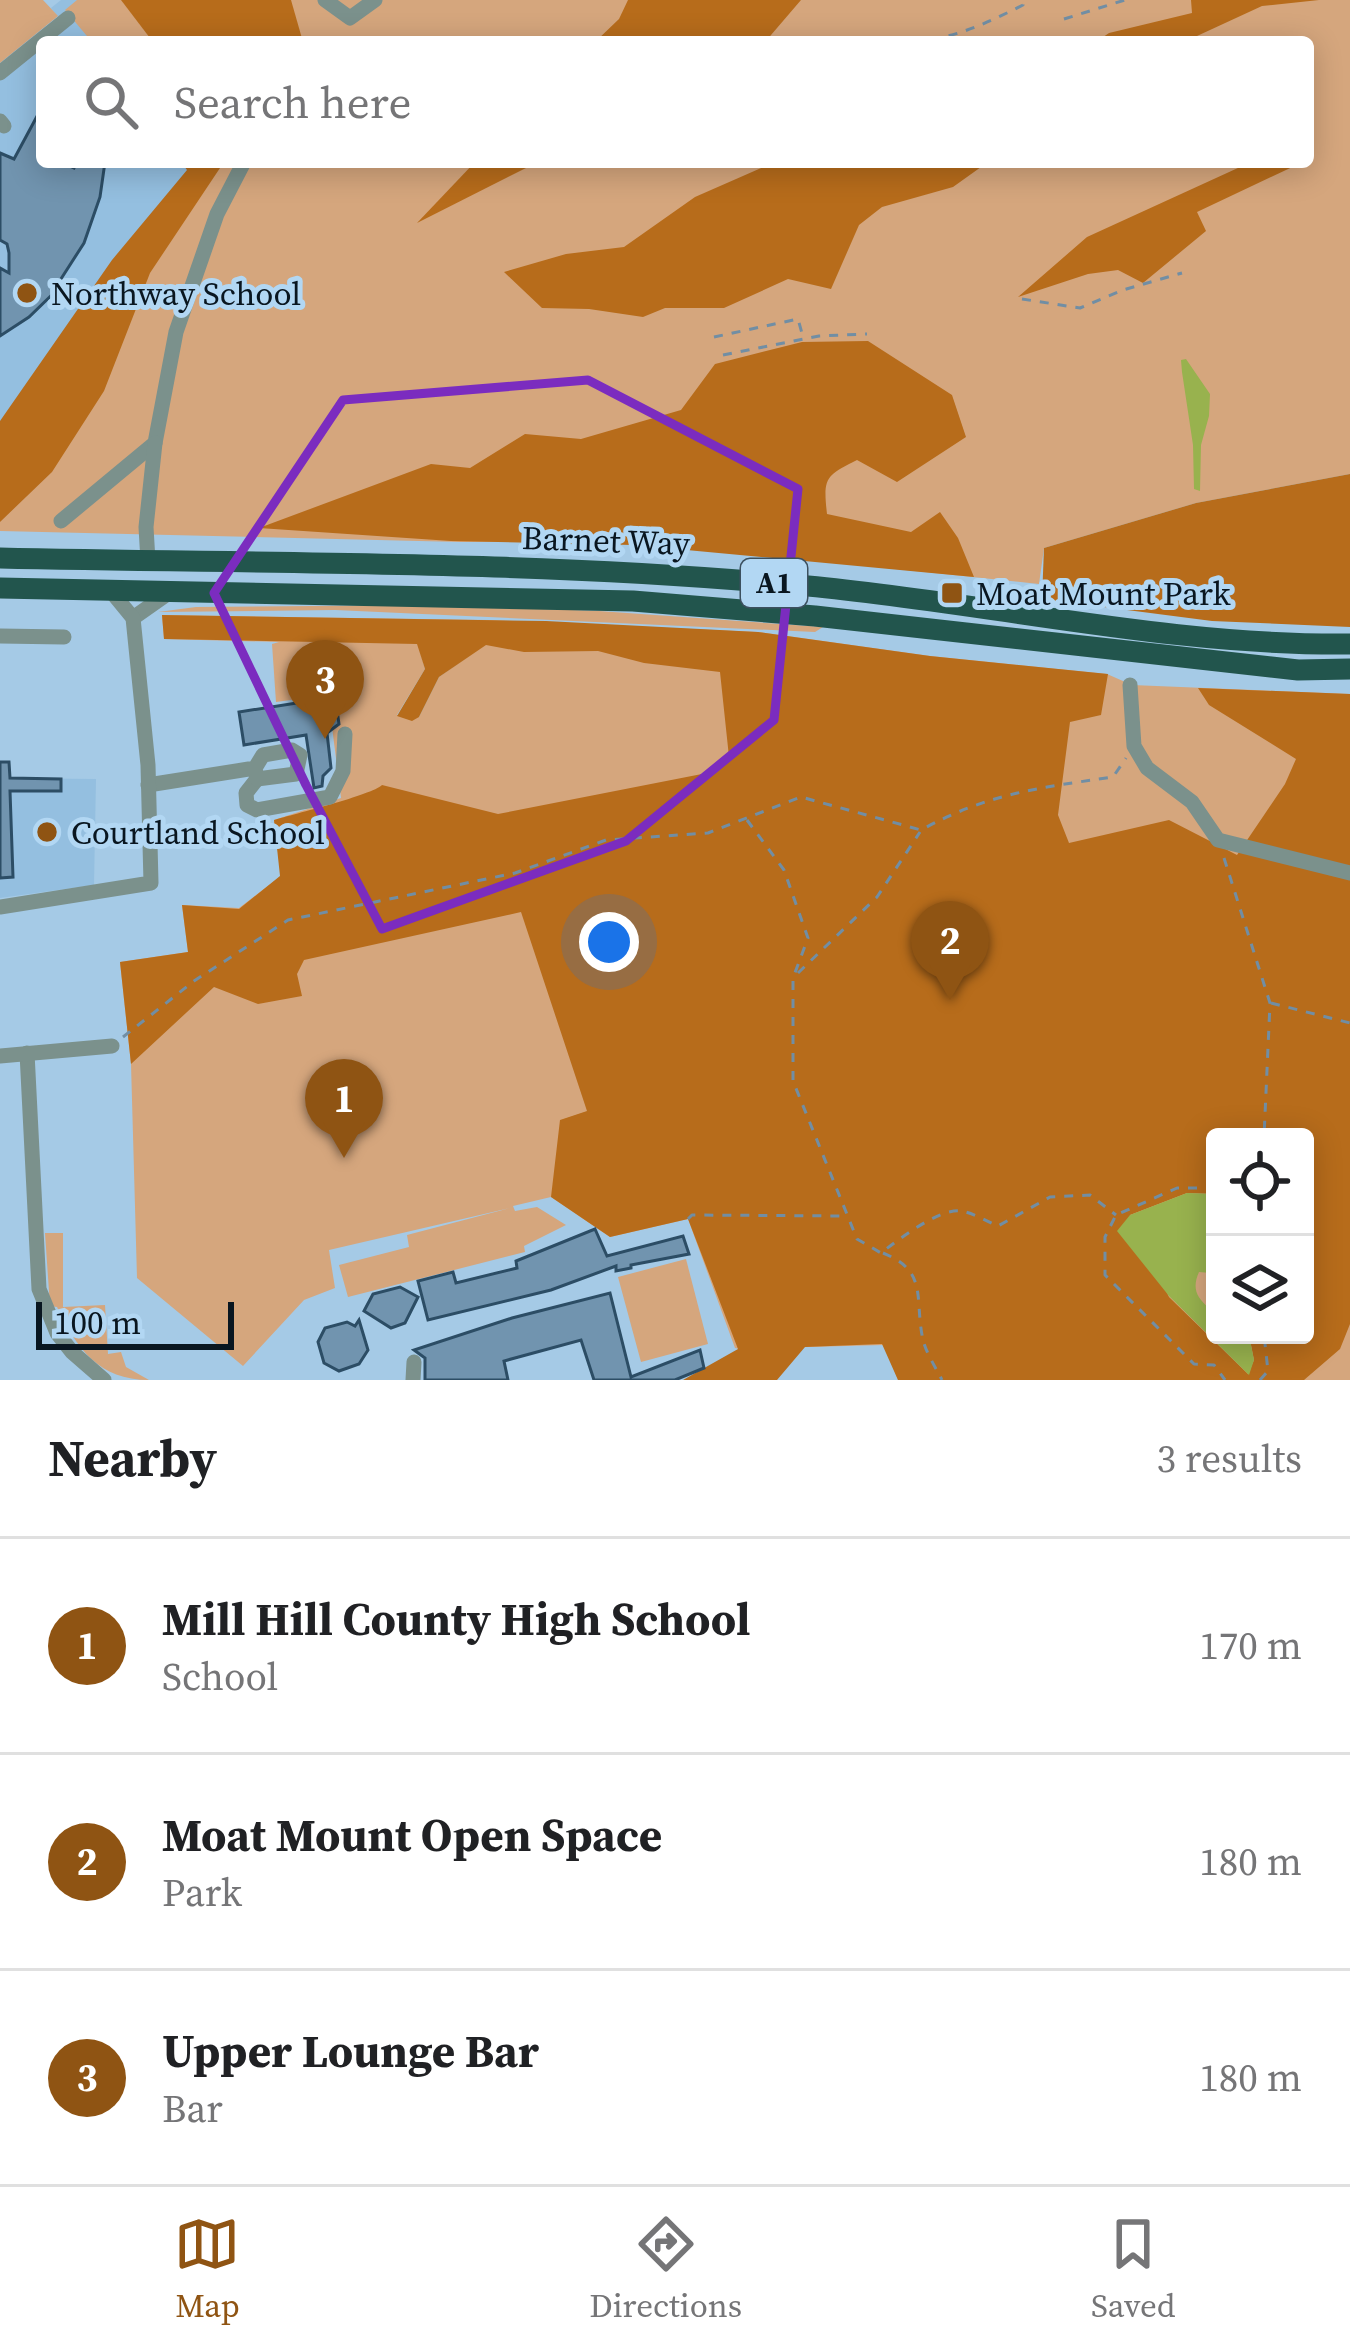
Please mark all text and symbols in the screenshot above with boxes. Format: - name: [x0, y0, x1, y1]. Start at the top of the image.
- search box: [36, 36, 1314, 168]
- icon: search: [78, 69, 144, 135]
- text: Search here: [174, 71, 411, 133]
- place label: Northway School: [51, 271, 301, 316]
- marker: Northway School: [14, 280, 40, 306]
- street label: Barnet Way: [521, 515, 691, 566]
- road number: A1: [741, 559, 807, 607]
- place label: Moat Mount Park: [976, 571, 1231, 616]
- marker: Moat Mount Park: [939, 580, 965, 606]
- pin: 3: [286, 640, 364, 739]
- place label: Courtland School: [71, 810, 325, 855]
- marker: Courtland School: [34, 819, 60, 845]
- pin: 2: [911, 901, 989, 1000]
- your location: [579, 912, 639, 972]
- pin: 1: [305, 1059, 383, 1158]
- map controls: [1206, 1128, 1314, 1344]
- button: locate: [1206, 1128, 1314, 1236]
- button: layers: [1206, 1236, 1314, 1344]
- scale bar: [36, 1296, 234, 1349]
- text: 100 m: [54, 1300, 141, 1345]
- text: Nearby: [48, 1423, 217, 1493]
- text: 3 results: [1157, 1432, 1302, 1485]
- text: Mill Hill County High School: [162, 1588, 751, 1650]
- text: 1: [76, 1619, 98, 1672]
- text: 170 m: [1199, 1619, 1302, 1672]
- text: School: [162, 1650, 278, 1703]
- text: Moat Mount Open Space: [162, 1804, 662, 1866]
- text: 2: [76, 1835, 98, 1888]
- text: 180 m: [1199, 1835, 1302, 1888]
- text: Park: [162, 1866, 242, 1919]
- text: Upper Lounge Bar: [162, 2020, 539, 2082]
- text: 3: [76, 2051, 98, 2104]
- text: 180 m: [1199, 2051, 1302, 2104]
- text: Bar: [162, 2082, 223, 2135]
- tab: Map: [174, 2211, 240, 2328]
- tab: Directions: [589, 2211, 742, 2328]
- tab: Saved: [1091, 2211, 1176, 2328]

